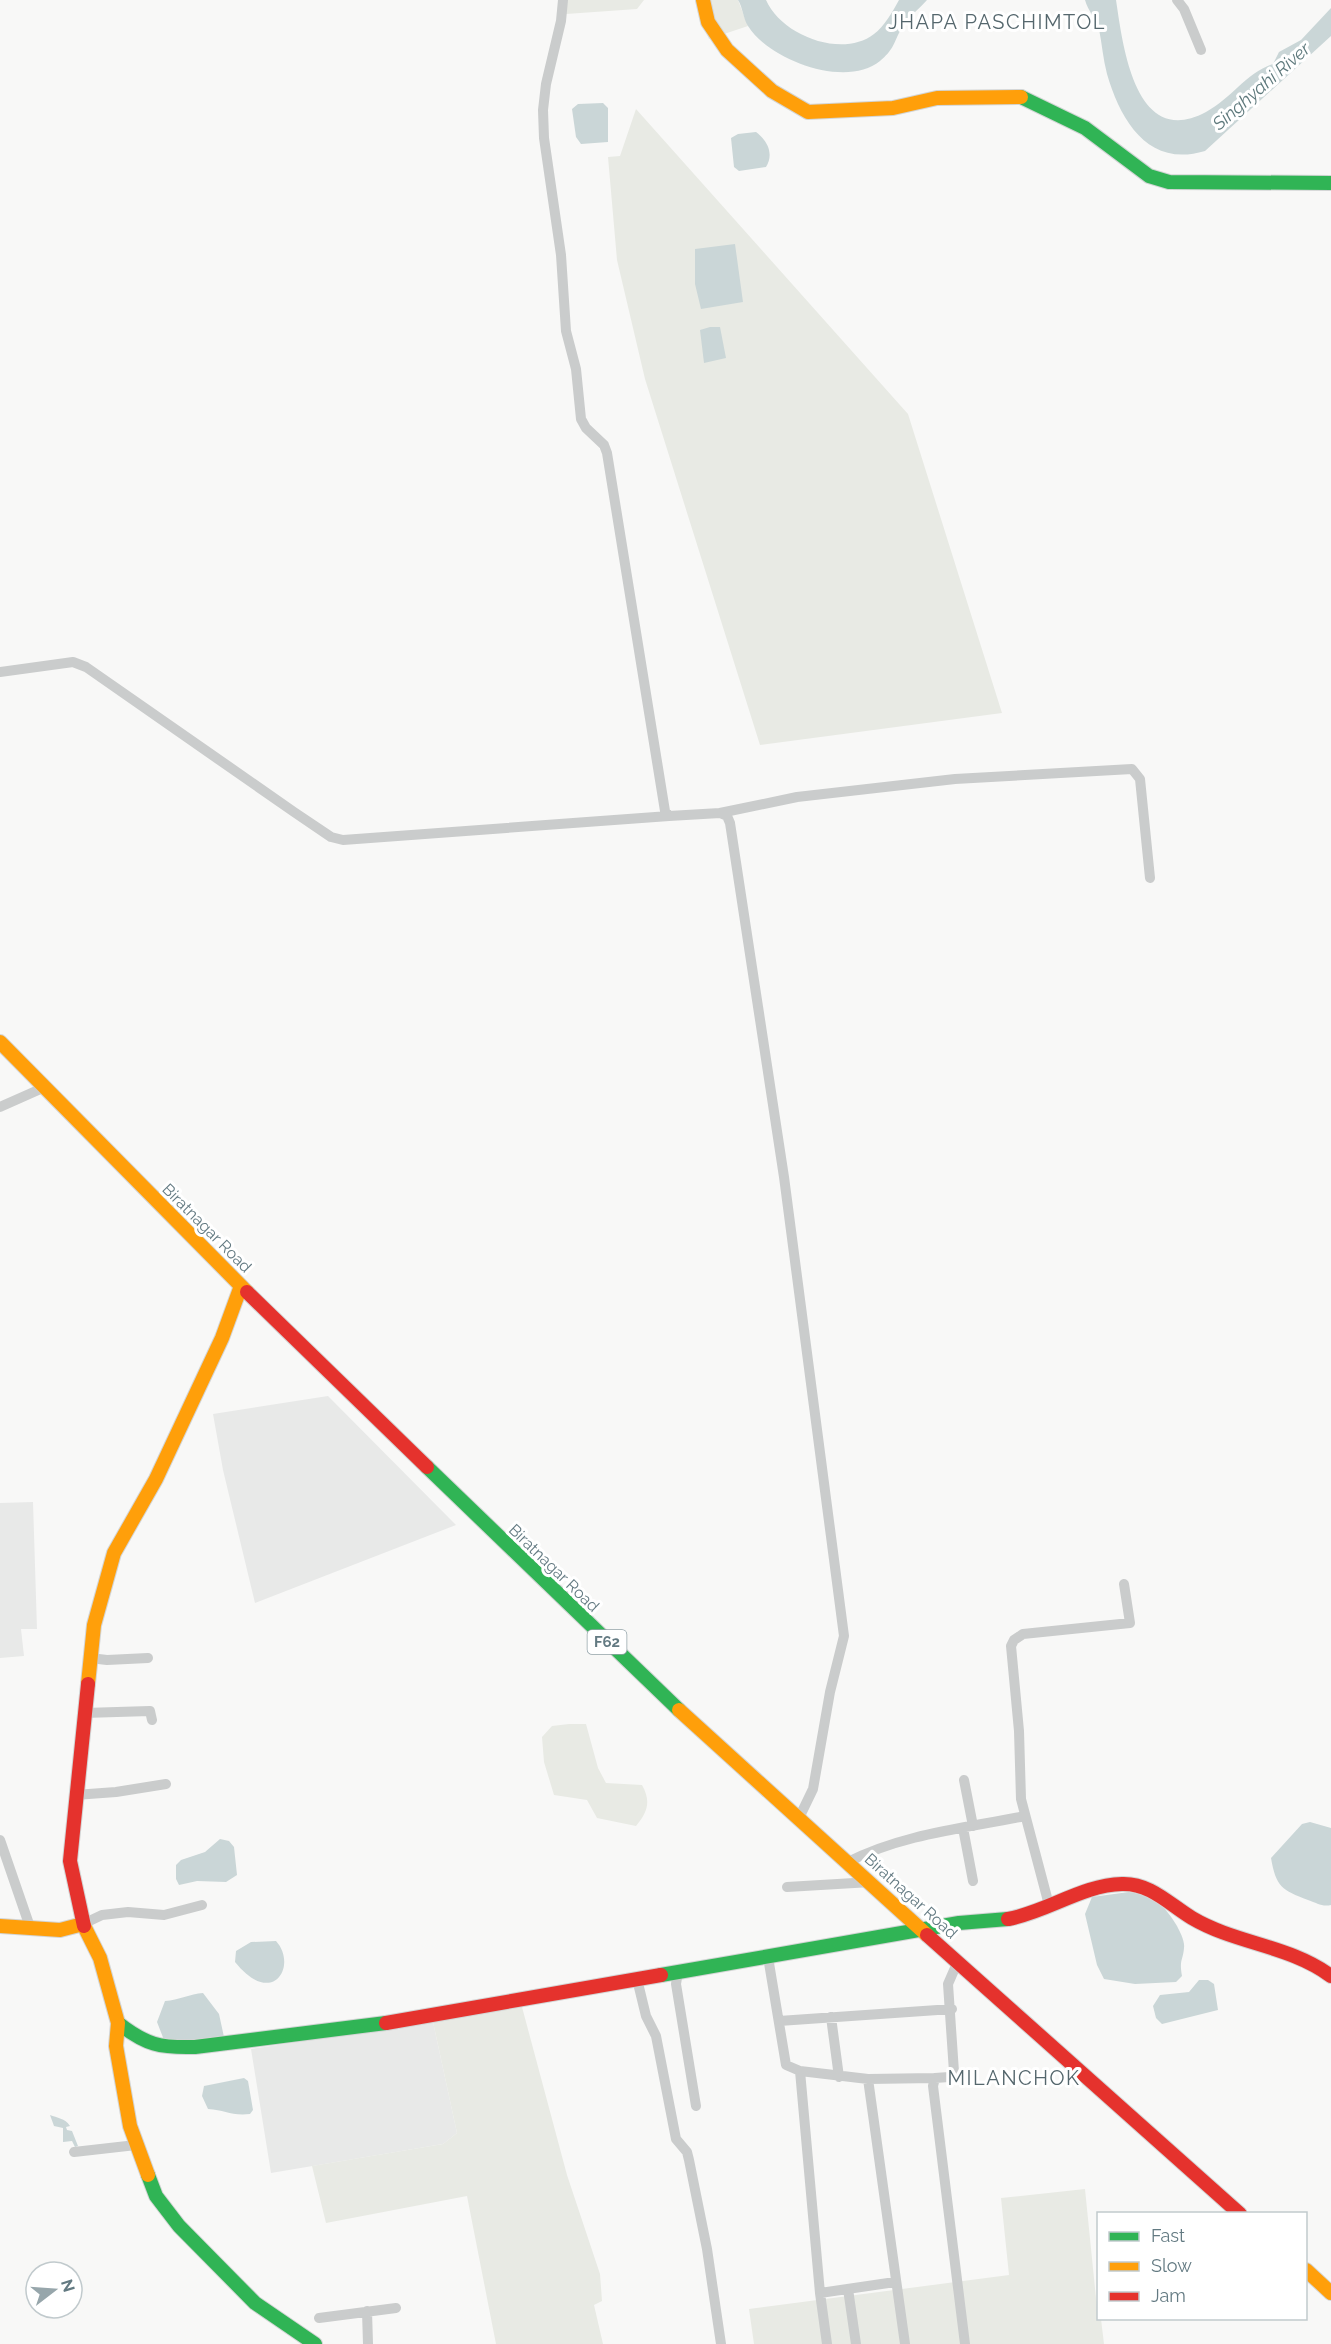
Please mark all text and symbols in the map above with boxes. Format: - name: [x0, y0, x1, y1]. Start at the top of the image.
- district label: JHAPA PASCHIMTOL: [888, 10, 1106, 34]
- water label: Singhyahi River: [1207, 37, 1315, 135]
- street label: Biratnagar Road: [159, 1180, 256, 1277]
- street label: Biratnagar Road: [505, 1520, 603, 1616]
- road number: F62: [588, 1630, 626, 1654]
- street label: Biratnagar Road: [861, 1849, 961, 1943]
- district label: MILANCHOK: [948, 2066, 1080, 2090]
- legend: [1097, 2212, 1307, 2320]
- text: Fast: [1151, 2225, 1185, 2246]
- text: Slow: [1151, 2255, 1192, 2276]
- north arrow: [24, 2260, 84, 2320]
- text: N: [57, 2277, 79, 2294]
- text: Jam: [1151, 2285, 1186, 2306]

